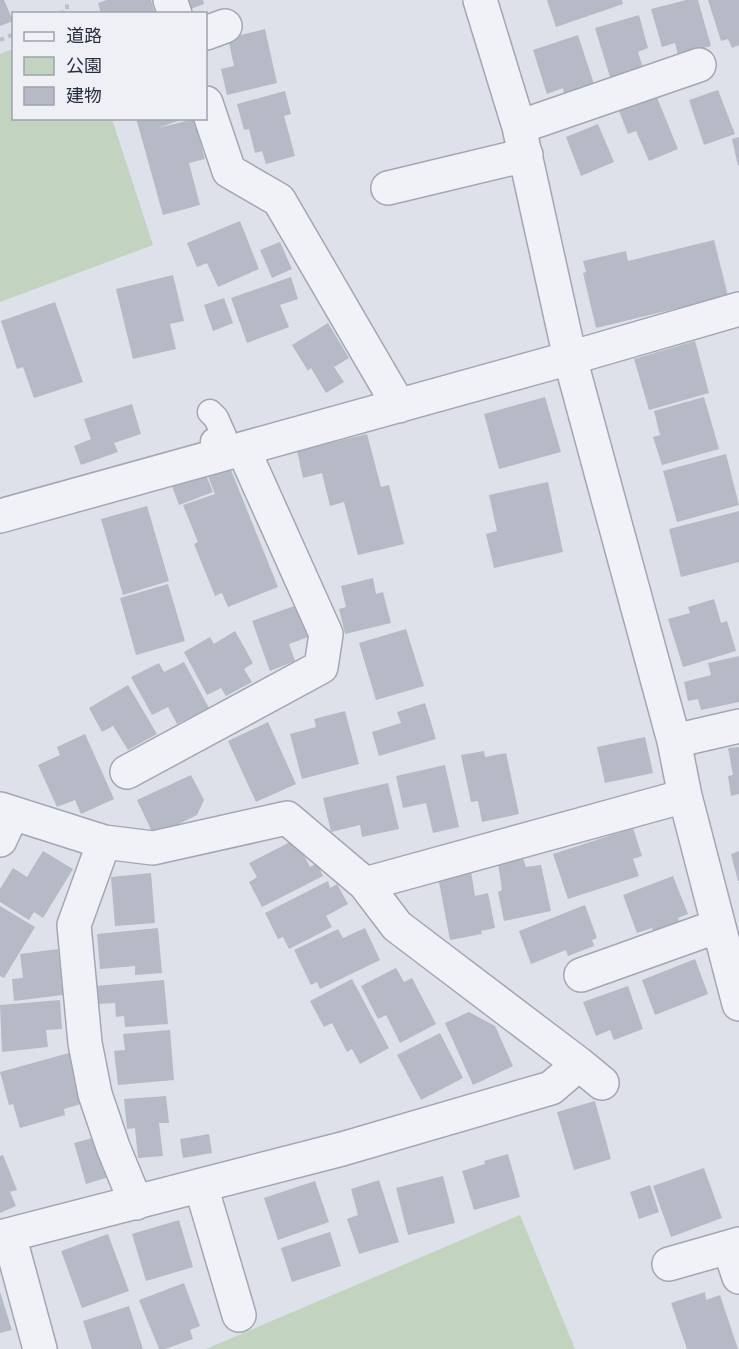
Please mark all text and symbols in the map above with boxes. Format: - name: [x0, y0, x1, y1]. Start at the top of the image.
- legend: [12, 12, 207, 120]
- text: 道路: [66, 22, 102, 49]
- text: 公園: [66, 52, 102, 79]
- text: 建物: [66, 82, 102, 109]

